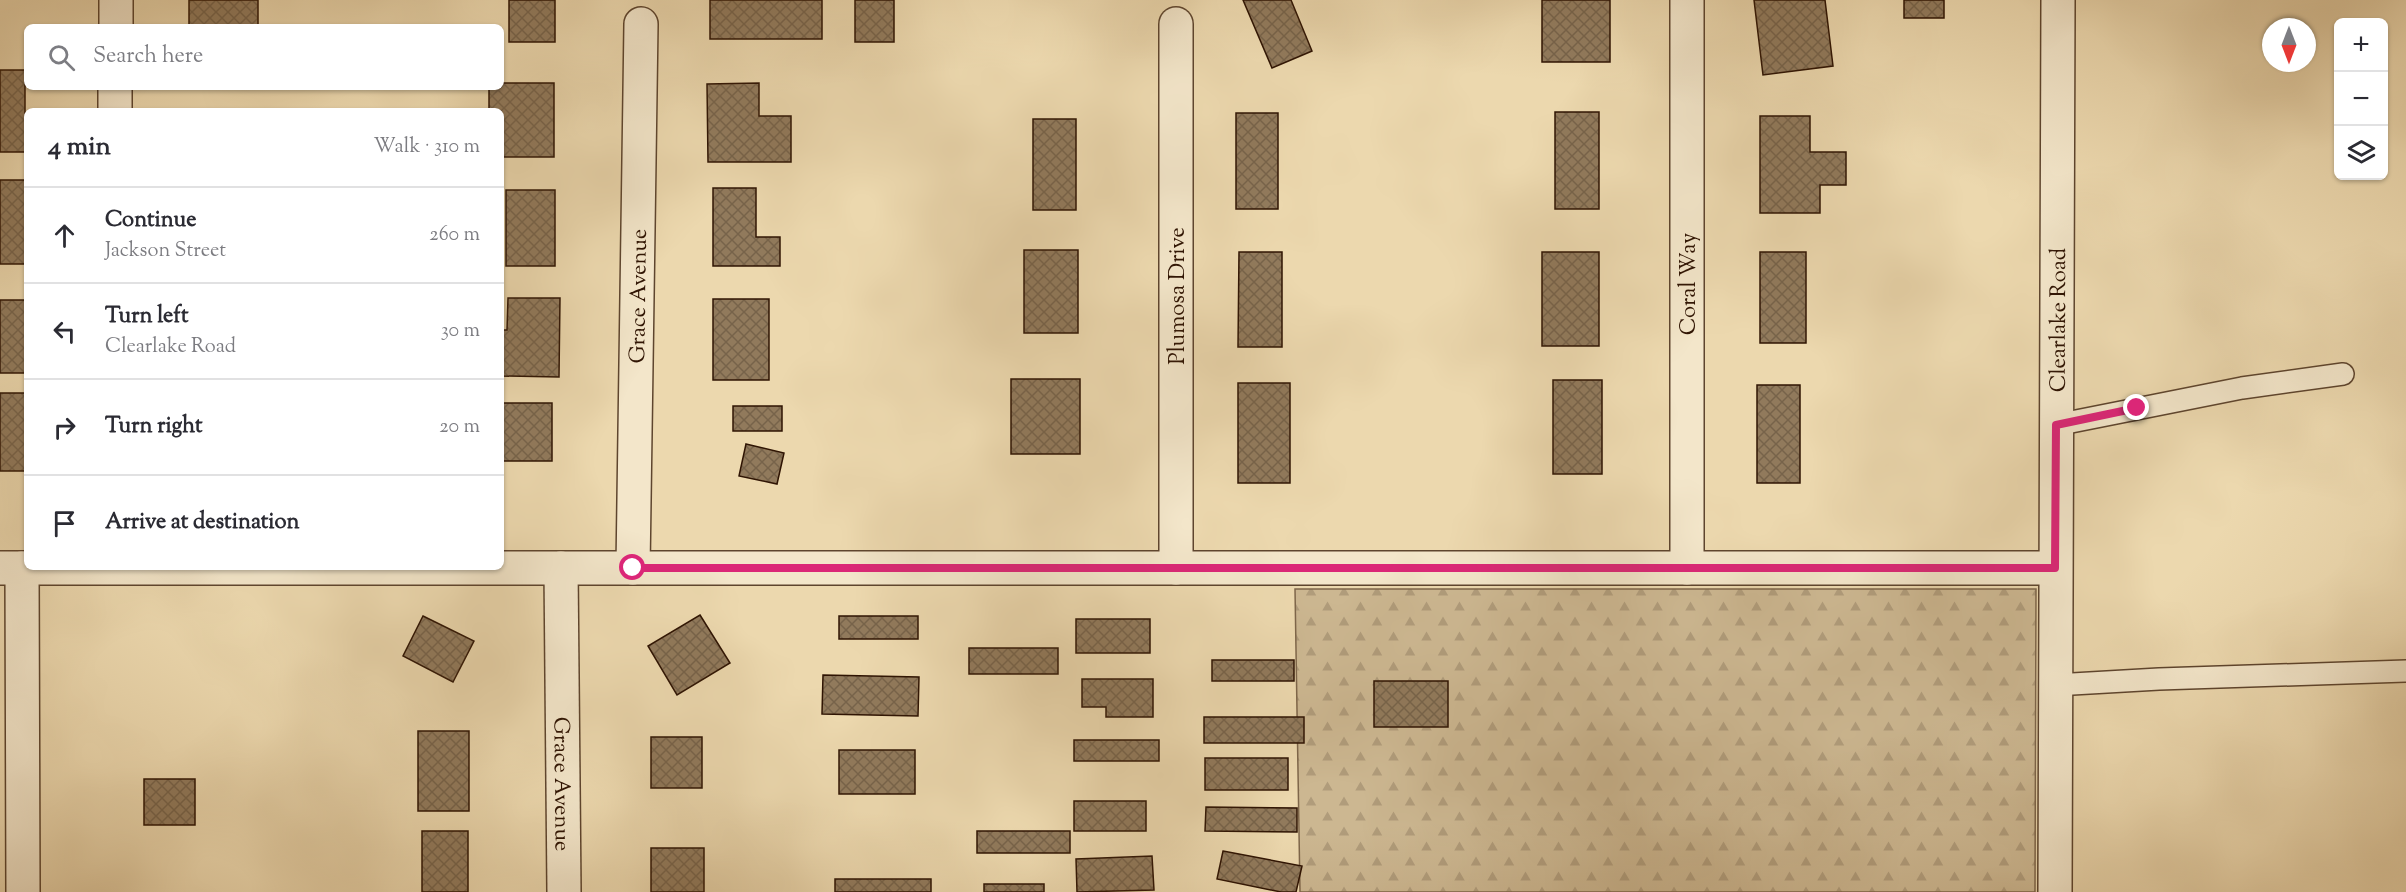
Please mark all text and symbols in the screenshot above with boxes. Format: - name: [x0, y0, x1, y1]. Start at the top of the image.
- north arrow: [2262, 18, 2316, 72]
- map controls: [2334, 18, 2388, 180]
- button: +: [2334, 18, 2388, 72]
- search box: [24, 24, 504, 90]
- icon: search: [45, 41, 78, 74]
- text: Search here: [93, 41, 203, 73]
- button: −: [2334, 72, 2388, 126]
- button: layers: [2334, 126, 2388, 180]
- text: 4 min: [48, 129, 111, 166]
- text: Walk · 310 m: [373, 133, 480, 162]
- text: Continue: [105, 205, 196, 237]
- icon: ahead: [48, 219, 81, 252]
- text: 260 m: [429, 221, 480, 250]
- street label: Plumosa Drive: [1163, 227, 1195, 365]
- street label: Grace Avenue: [623, 229, 657, 364]
- street label: Coral Way: [1674, 233, 1706, 335]
- text: Jackson Street: [105, 237, 226, 266]
- street label: Clearlake Road: [2044, 248, 2076, 392]
- text: Turn left: [105, 301, 188, 333]
- icon: left: [48, 315, 81, 348]
- text: 30 m: [441, 317, 480, 346]
- text: Clearlake Road: [105, 333, 236, 362]
- route end: [2123, 394, 2149, 420]
- icon: right: [48, 411, 81, 444]
- text: Turn right: [105, 411, 202, 443]
- text: 20 m: [439, 413, 480, 442]
- icon: arrive: [48, 507, 81, 540]
- text: Arrive at destination: [105, 507, 300, 539]
- route start: [619, 554, 645, 580]
- street label: Grace Avenue: [543, 717, 577, 851]

